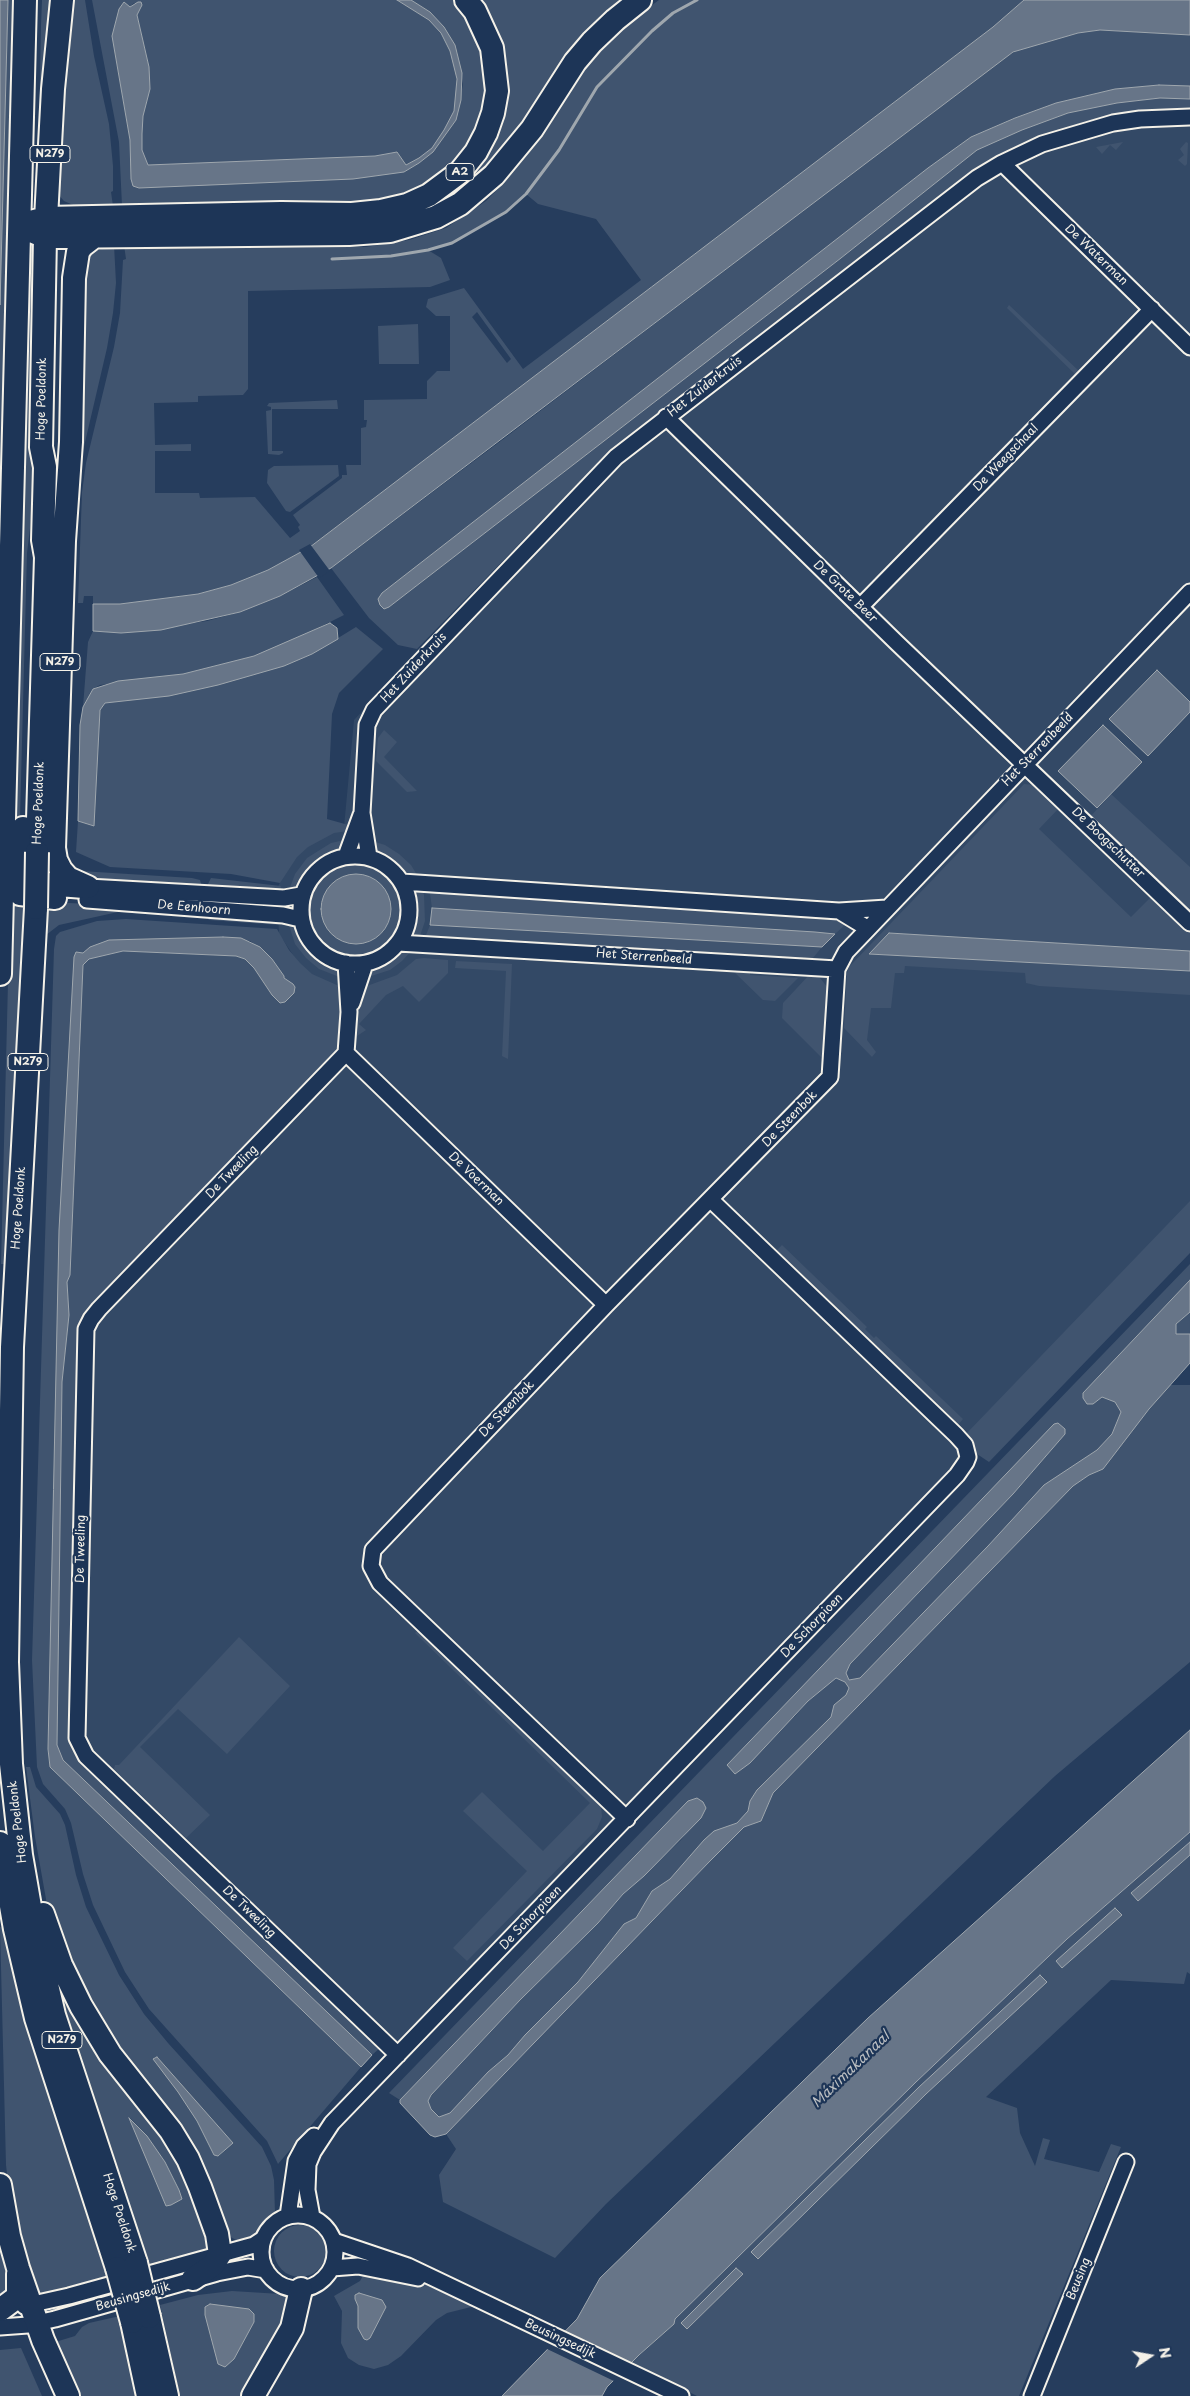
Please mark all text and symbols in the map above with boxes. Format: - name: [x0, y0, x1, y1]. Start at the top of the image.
- road number: N279: [30, 146, 70, 162]
- road number: A2: [446, 163, 474, 180]
- street label: De Waterman: [1062, 221, 1130, 289]
- street label: Het Zuiderkruis: [665, 354, 745, 420]
- street label: Hoge Poeldonk: [34, 357, 50, 441]
- street label: De Weegschaal: [970, 421, 1042, 495]
- street label: De Grote Beer: [810, 558, 880, 626]
- street label: Het Zuiderkruis: [378, 630, 450, 706]
- road number: N279: [40, 654, 80, 670]
- street label: Het Sterrenbeeld: [999, 710, 1077, 790]
- street label: Hoge Poeldonk: [30, 761, 48, 845]
- street label: De Boogschutter: [1069, 805, 1147, 881]
- street label: De Eenhoorn: [157, 898, 231, 918]
- street label: Het Sterrenbeeld: [596, 946, 692, 968]
- road number: N279: [8, 1054, 48, 1070]
- street label: De Steenbok: [759, 1088, 821, 1150]
- street label: De Tweeling: [203, 1142, 261, 1202]
- street label: De Voerman: [445, 1149, 507, 1209]
- street label: Hoge Poeldonk: [9, 1166, 29, 1250]
- street label: De Steenbok: [476, 1378, 538, 1440]
- street label: De Tweeling: [73, 1515, 89, 1583]
- street label: De Schorpioen: [778, 1591, 846, 1661]
- street label: Hoge Poeldonk: [6, 1780, 30, 1864]
- street label: De Tweeling: [219, 1883, 279, 1941]
- street label: De Schorpioen: [497, 1883, 565, 1953]
- water label: Máximakanaal: [808, 2028, 894, 2112]
- road number: N279: [42, 2032, 82, 2048]
- street label: Hoge Poeldonk: [99, 2171, 139, 2255]
- street label: Beusing: [1064, 2256, 1094, 2302]
- street label: Beusingsedijk: [94, 2280, 172, 2314]
- street label: Beusingsedijk: [522, 2316, 598, 2362]
- north arrow: [1125, 2331, 1175, 2381]
- text: N: [1154, 2345, 1177, 2360]

